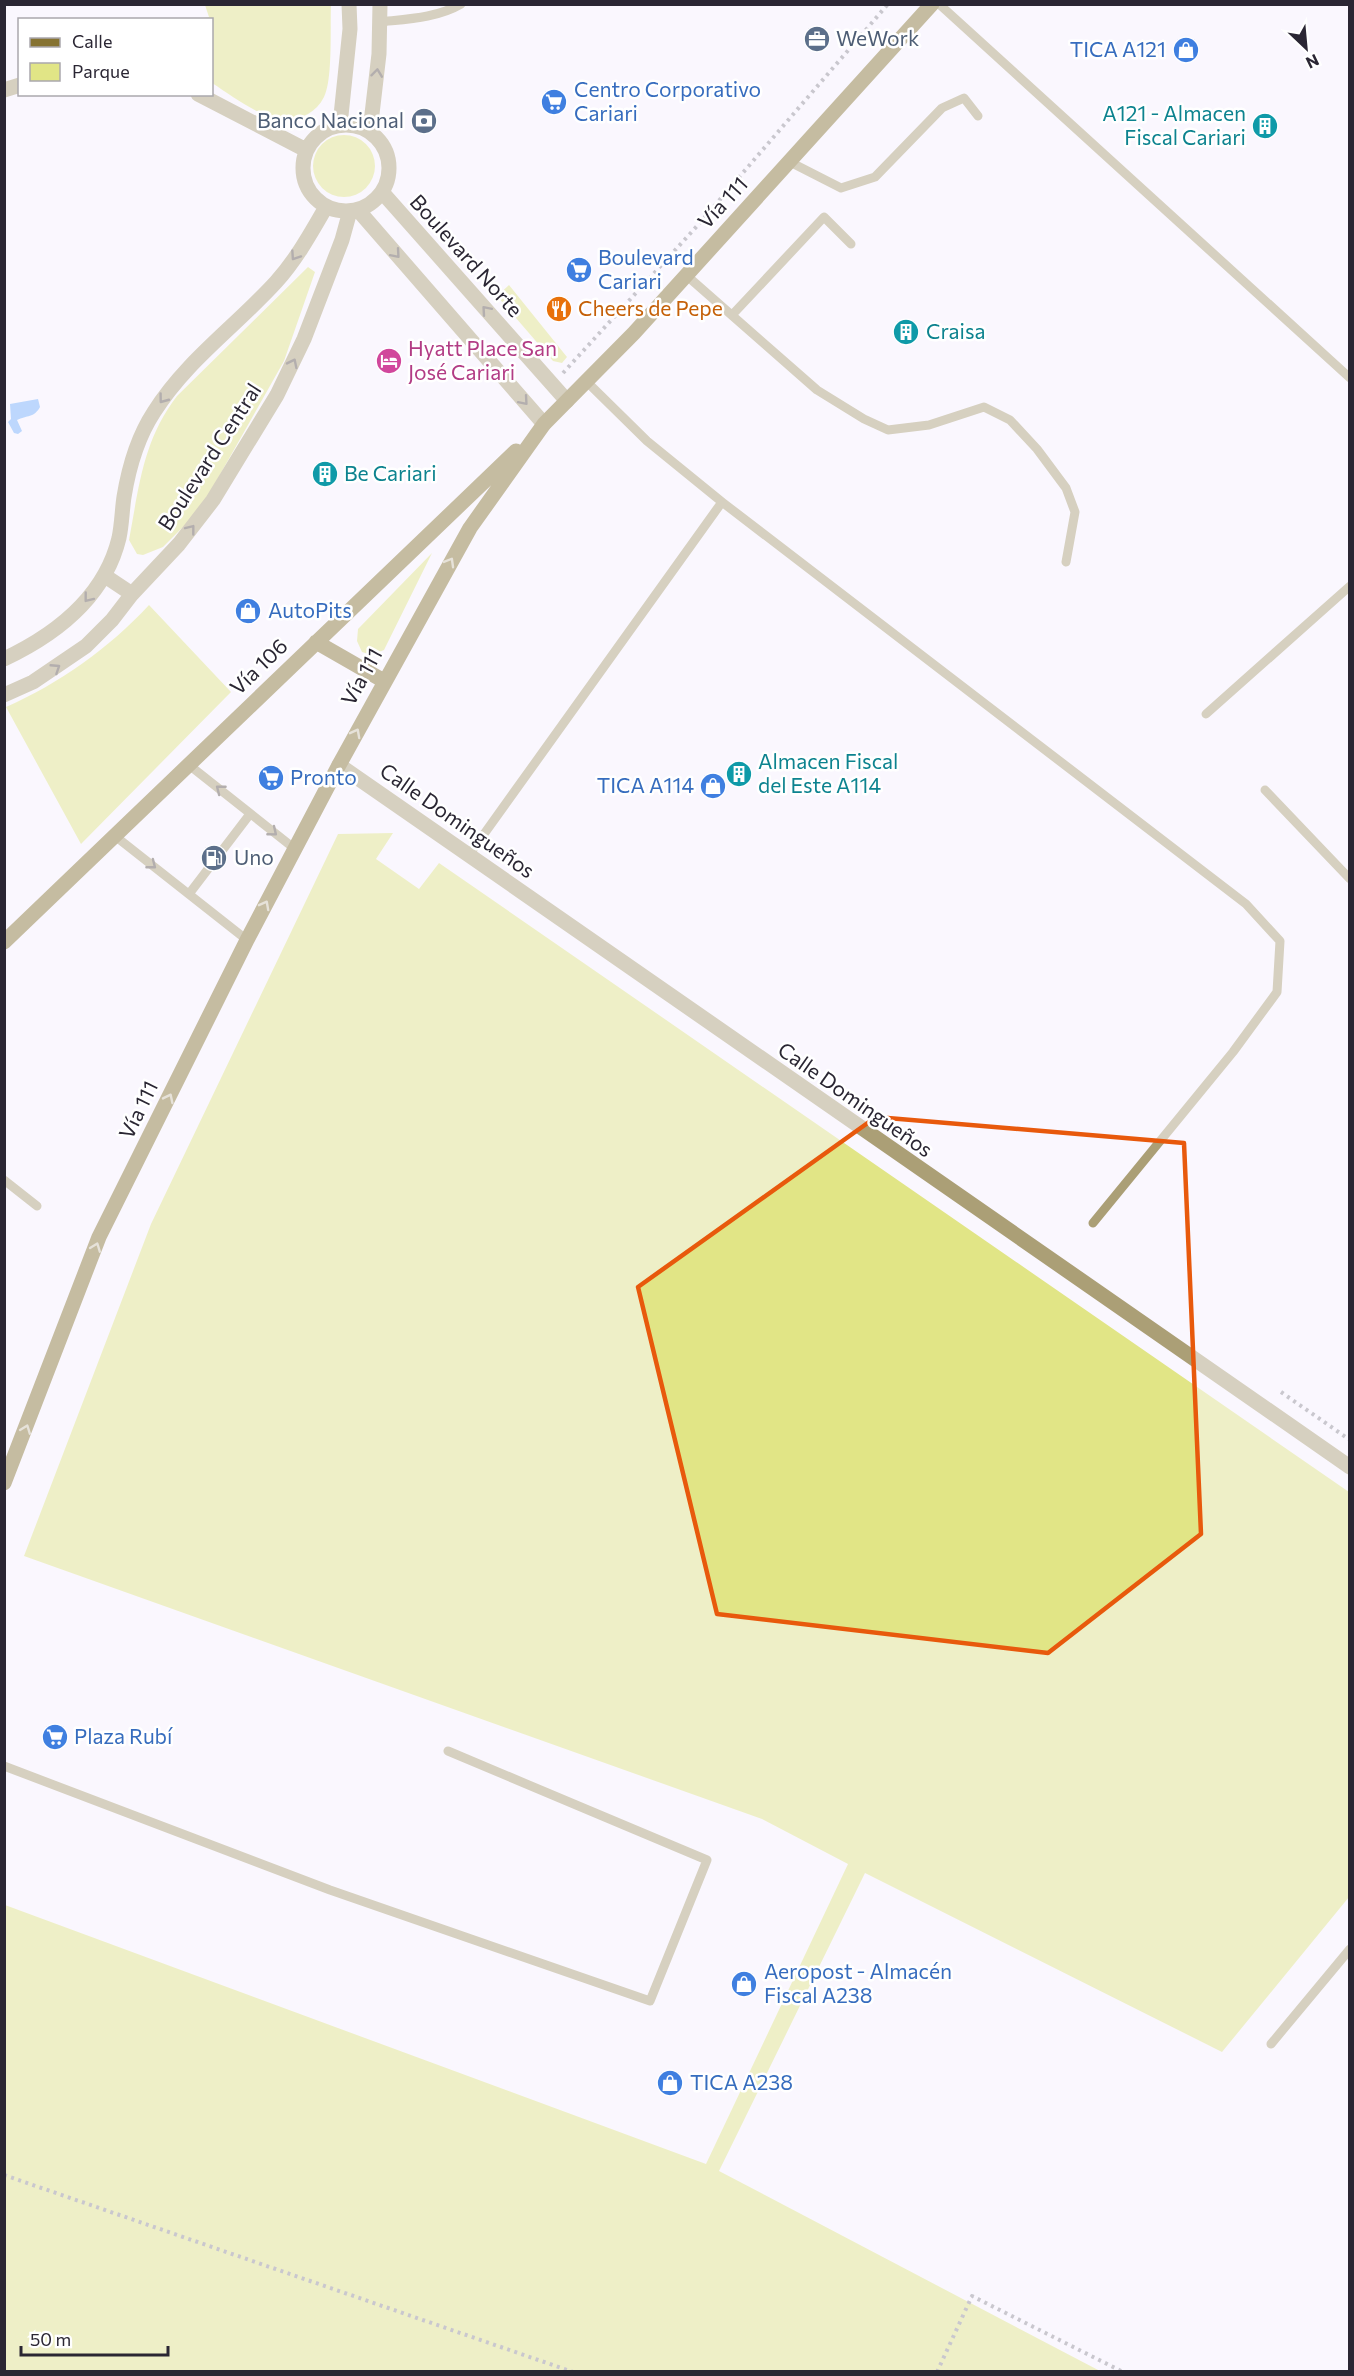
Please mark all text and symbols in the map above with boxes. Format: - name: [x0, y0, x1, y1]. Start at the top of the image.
- legend: [18, 18, 213, 96]
- north arrow: [1276, 18, 1336, 78]
- office icon: WeWork: [802, 24, 832, 54]
- place label: WeWork: [836, 25, 919, 50]
- text: Calle: [72, 30, 112, 52]
- shop icon: TICA A121: [1171, 35, 1201, 65]
- place label: TICA A121: [1070, 36, 1166, 61]
- text: N: [1303, 51, 1322, 73]
- text: Parque: [72, 60, 130, 82]
- one-way arrow: [370, 69, 383, 78]
- place label: Centro Corporativo Cariari: [574, 76, 761, 125]
- supermarket icon: Centro Corporativo Cariari: [539, 87, 569, 117]
- place label: A121 - Almacen Fiscal Cariari: [1102, 100, 1246, 149]
- bank icon: Banco Nacional: [409, 106, 439, 136]
- place label: Banco Nacional: [257, 107, 404, 132]
- building icon: A121 - Almacen Fiscal Cariari: [1250, 111, 1280, 141]
- street label: Vía 111: [692, 171, 752, 233]
- street label: Boulevard Norte: [406, 189, 529, 321]
- place label: Boulevard Cariari: [598, 244, 694, 293]
- one-way arrow: [389, 247, 400, 258]
- one-way arrow: [291, 250, 302, 261]
- supermarket icon: Boulevard Cariari: [564, 255, 594, 285]
- restaurant icon: Cheers de Pepe: [544, 294, 574, 324]
- place label: Cheers de Pepe: [578, 295, 723, 320]
- one-way arrow: [482, 306, 493, 317]
- building icon: Craisa: [891, 317, 921, 347]
- place label: Craisa: [926, 318, 985, 343]
- place label: Hyatt Place San José Cariari: [408, 335, 557, 384]
- hotel icon: Hyatt Place San José Cariari: [374, 346, 404, 376]
- one-way arrow: [285, 358, 297, 369]
- street label: Boulevard Central: [152, 378, 266, 534]
- one-way arrow: [159, 393, 170, 404]
- one-way arrow: [517, 394, 528, 405]
- building icon: Be Cariari: [310, 459, 340, 489]
- place label: Be Cariari: [344, 460, 437, 485]
- one-way arrow: [184, 524, 195, 535]
- one-way arrow: [443, 558, 454, 568]
- one-way arrow: [85, 591, 96, 602]
- shop icon: AutoPits: [233, 596, 263, 626]
- place label: AutoPits: [268, 597, 352, 622]
- street label: Vía 106: [224, 633, 292, 699]
- street label: Vía 111: [335, 643, 387, 709]
- one-way arrow: [50, 663, 60, 675]
- one-way arrow: [349, 728, 360, 739]
- place label: Almacen Fiscal del Este A114: [758, 748, 898, 797]
- street label: Calle Domingueños: [376, 757, 540, 882]
- building icon: Almacen Fiscal del Este A114: [724, 759, 754, 789]
- supermarket icon: Pronto: [256, 763, 286, 793]
- place label: Pronto: [290, 764, 357, 789]
- shop icon: TICA A114: [698, 771, 728, 801]
- place label: TICA A114: [597, 772, 694, 797]
- one-way arrow: [215, 786, 226, 797]
- one-way arrow: [266, 824, 277, 835]
- fuel station icon: Uno: [199, 843, 229, 873]
- place label: Uno: [234, 844, 274, 869]
- one-way arrow: [145, 858, 156, 869]
- one-way arrow: [258, 901, 270, 912]
- street label: Calle Domingueños: [774, 1036, 938, 1161]
- street label: Vía 111: [113, 1076, 162, 1142]
- one-way arrow: [161, 1094, 173, 1105]
- one-way arrow: [89, 1242, 101, 1253]
- one-way arrow: [18, 1424, 31, 1435]
- supermarket icon: Plaza Rubí: [40, 1722, 70, 1752]
- place label: Plaza Rubí: [74, 1723, 173, 1748]
- place label: Aeropost - Almacén Fiscal A238: [764, 1958, 952, 2007]
- shop icon: Aeropost - Almacén Fiscal A238: [729, 1969, 759, 1999]
- shop icon: TICA A238: [655, 2068, 685, 2098]
- place label: TICA A238: [690, 2069, 793, 2094]
- scale bar: [21, 2319, 168, 2357]
- text: 50 m: [30, 2328, 71, 2350]

